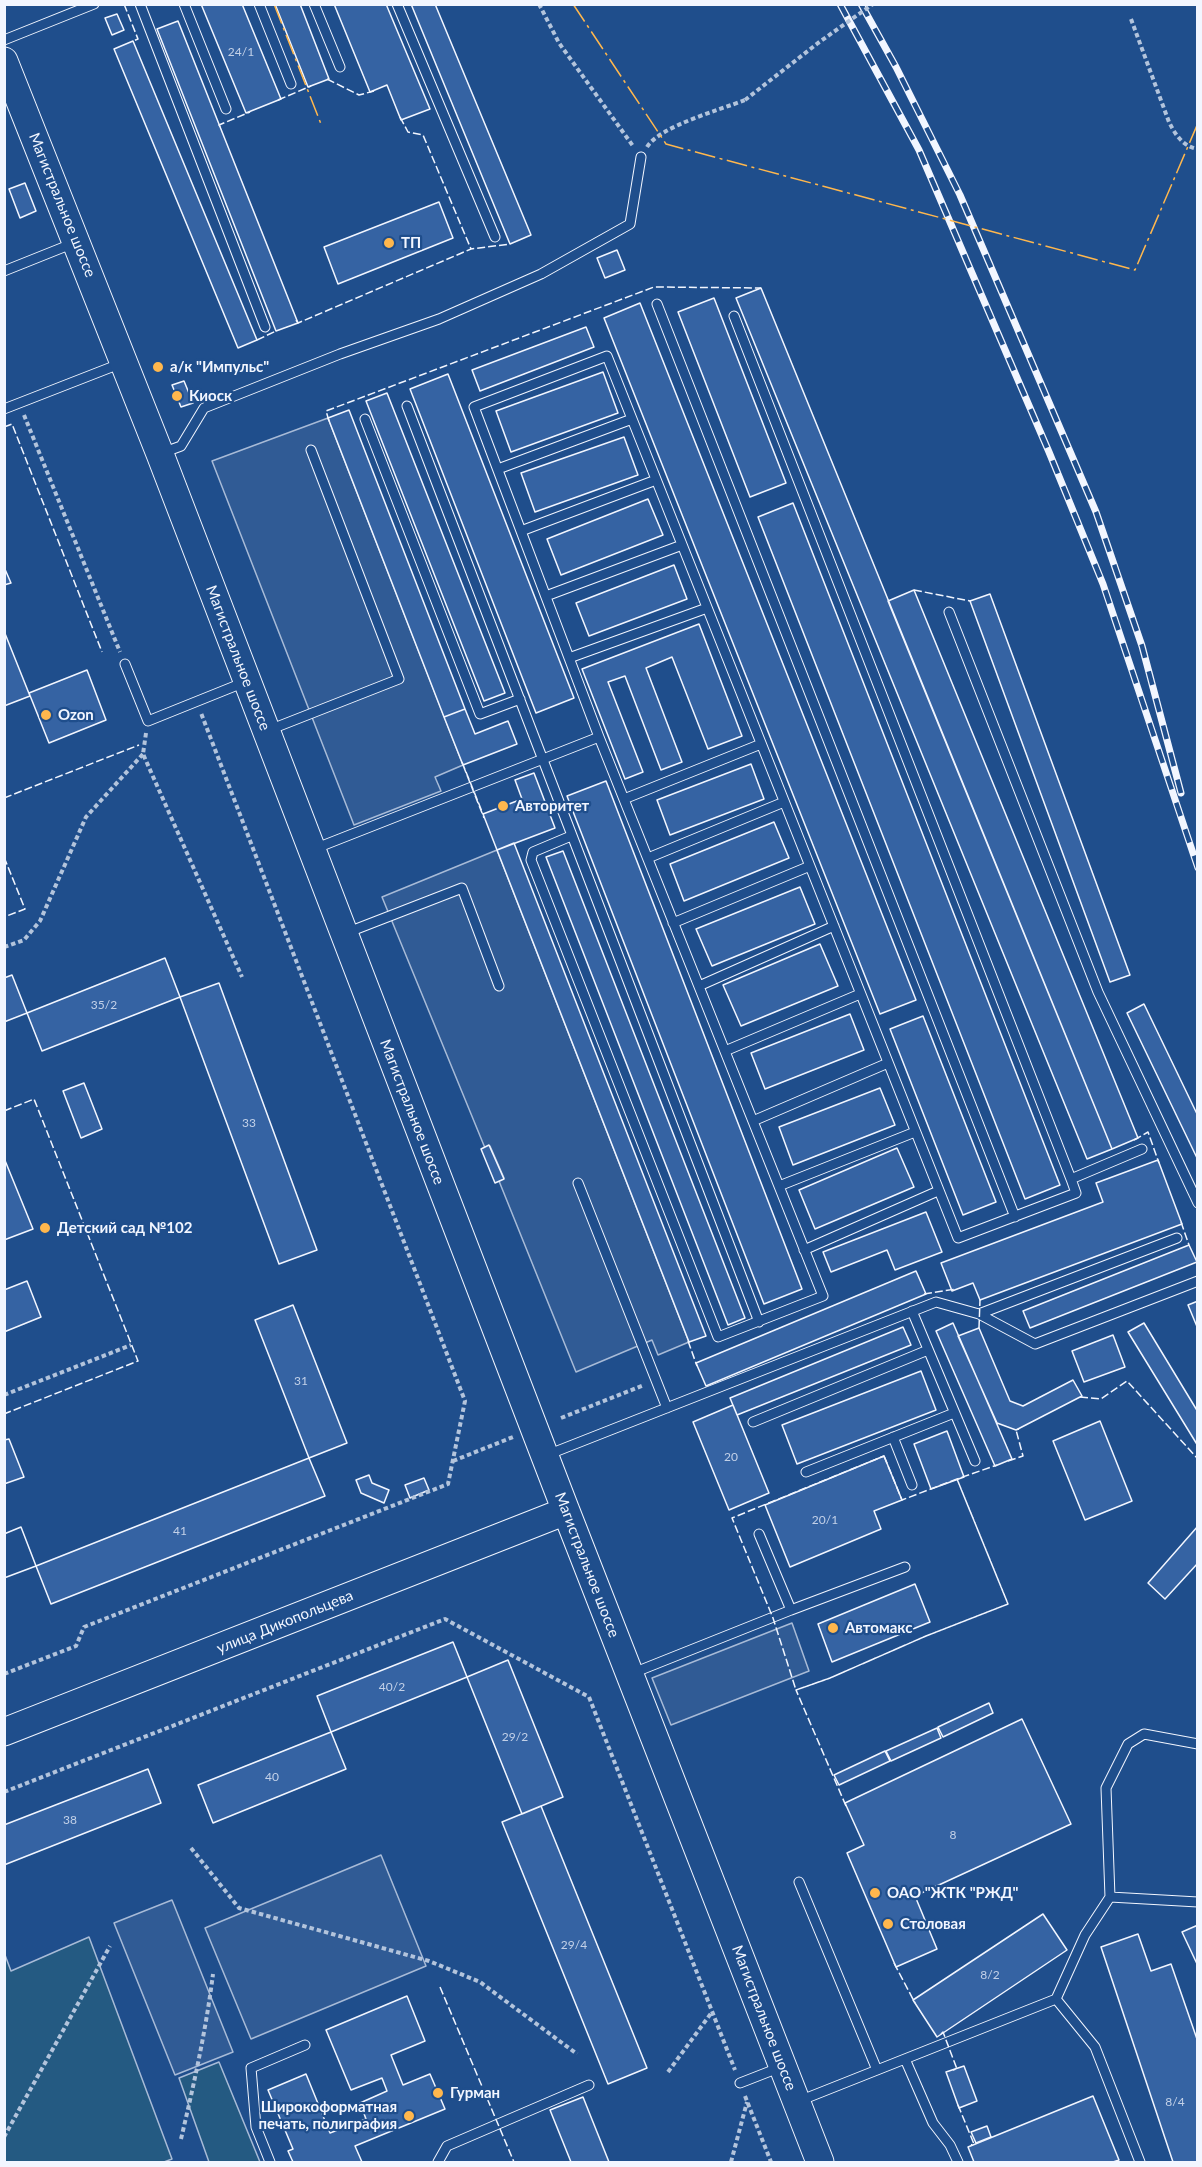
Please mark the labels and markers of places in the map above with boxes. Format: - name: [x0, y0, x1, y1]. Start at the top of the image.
- place label: ТП: [401, 234, 421, 252]
- marker: ТП: [382, 236, 396, 250]
- place label: а/к "Импульс": [170, 358, 269, 376]
- marker: а/к "Импульс": [151, 360, 165, 374]
- place label: Киоск: [189, 387, 232, 405]
- marker: Киоск: [170, 389, 184, 403]
- place label: Ozon: [58, 706, 94, 724]
- marker: Ozon: [39, 708, 53, 722]
- place label: Авторитет: [515, 797, 589, 815]
- marker: Авторитет: [496, 799, 510, 813]
- place label: Детский сад №102: [57, 1219, 192, 1237]
- marker: Детский сад №102: [38, 1221, 52, 1235]
- place label: Автомакс: [845, 1619, 912, 1637]
- marker: Автомакс: [826, 1621, 840, 1635]
- place label: ОАО "ЖТК "РЖД": [887, 1884, 1019, 1902]
- marker: ОАО "ЖТК "РЖД": [868, 1886, 882, 1900]
- place label: Столовая: [900, 1915, 966, 1933]
- marker: Столовая: [881, 1917, 895, 1931]
- place label: Гурман: [450, 2084, 500, 2102]
- marker: Гурман: [431, 2086, 445, 2100]
- place label: Широкоформатная печать, полиграфия: [258, 2098, 397, 2133]
- marker: Широкоформатная печать, полиграфия: [402, 2109, 416, 2123]

